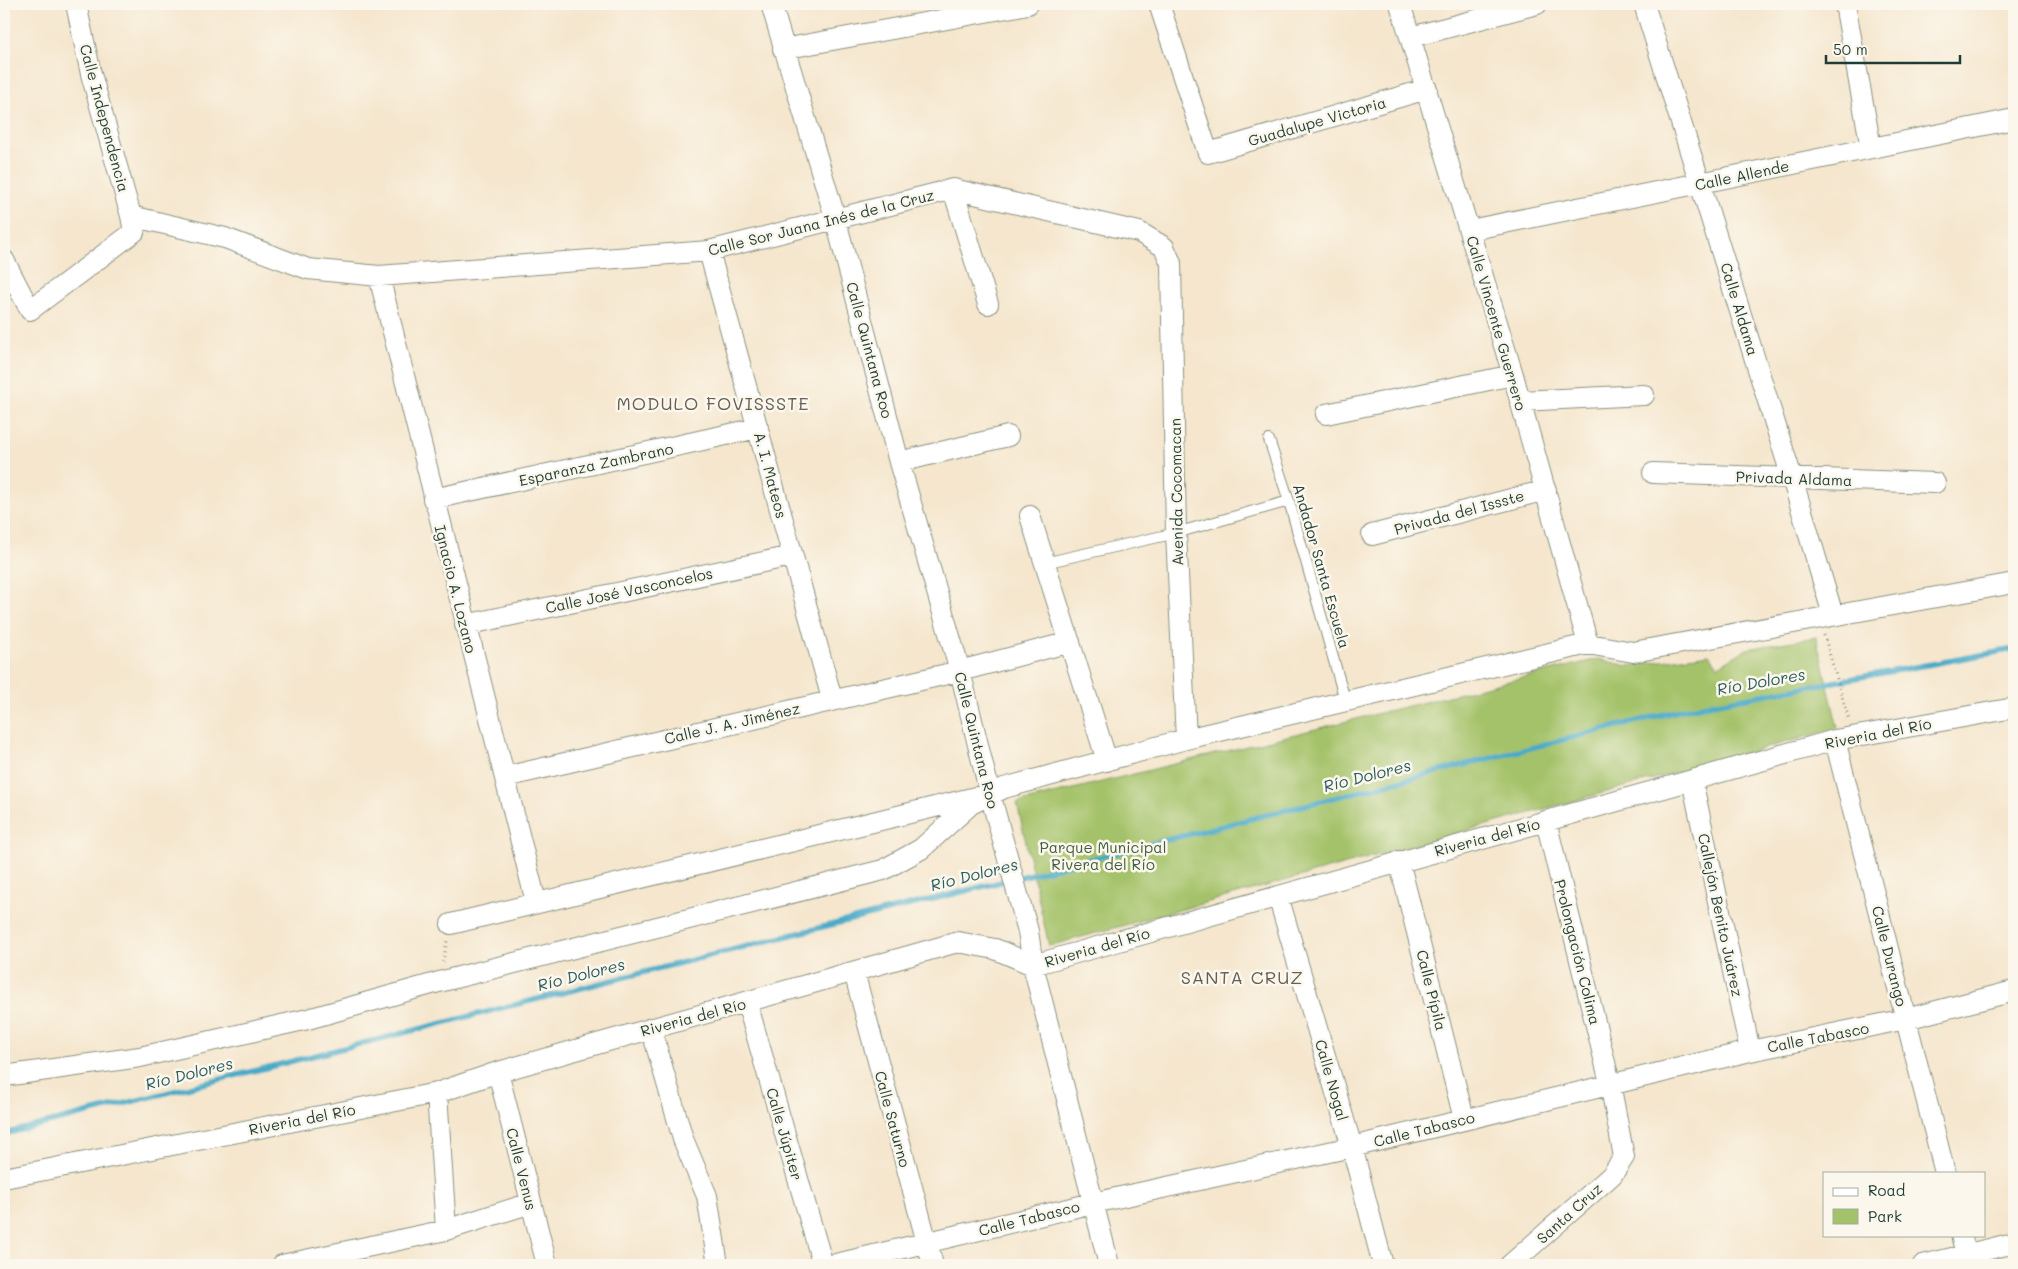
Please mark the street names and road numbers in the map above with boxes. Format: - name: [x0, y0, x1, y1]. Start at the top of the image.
- street label: Calle Independencia: [76, 42, 134, 194]
- street label: Guadalupe Victoria: [1246, 92, 1388, 150]
- street label: Calle Allende: [1693, 155, 1791, 195]
- street label: Calle Sor Juana Inés de la Cruz: [706, 184, 936, 260]
- street label: Calle Vincente Guerrero: [1462, 233, 1532, 413]
- street label: Calle Aldama: [1716, 260, 1764, 358]
- street label: Calle Quintana Roo: [842, 280, 898, 420]
- street label: Avenida Cocomacan: [1165, 418, 1187, 566]
- street label: A. I. Mateos: [750, 430, 792, 520]
- street label: Esparanza Zambrano: [517, 438, 675, 490]
- street label: Privada Aldama: [1735, 466, 1853, 490]
- street label: Andador Santa Escuela: [1289, 481, 1355, 651]
- street label: Privada del Issste: [1392, 485, 1526, 539]
- street label: Ignacio A. Lozano: [430, 523, 482, 655]
- street label: Calle José Vasconcelos: [544, 562, 714, 618]
- street label: Calle Quintana Roo: [950, 670, 1004, 811]
- street label: Calle J. A. Jiménez: [662, 698, 802, 748]
- street label: Riveria del Río: [1823, 713, 1933, 753]
- street label: Riveria del Río: [1432, 813, 1542, 861]
- street label: Callejón Benito Juárez: [1694, 831, 1748, 999]
- street label: Prolongación Colima: [1550, 877, 1606, 1027]
- street label: Calle Durango: [1868, 904, 1912, 1008]
- street label: Riveria del Río: [1042, 922, 1152, 972]
- street label: Calle Pípila: [1412, 948, 1452, 1032]
- street label: Riveria del Río: [638, 993, 748, 1041]
- street label: Calle Tabasco: [1765, 1017, 1871, 1057]
- street label: Calle Nogal: [1311, 1037, 1353, 1123]
- street label: Calle Saturno: [871, 1069, 915, 1169]
- street label: Calle Júpiter: [762, 1085, 808, 1183]
- street label: Riveria del Río: [247, 1099, 357, 1139]
- street label: Calle Tabasco: [1371, 1107, 1477, 1151]
- street label: Calle Venus: [502, 1126, 542, 1212]
- street label: Santa Cruz: [1532, 1178, 1606, 1248]
- street label: Calle Tabasco: [976, 1196, 1082, 1240]

